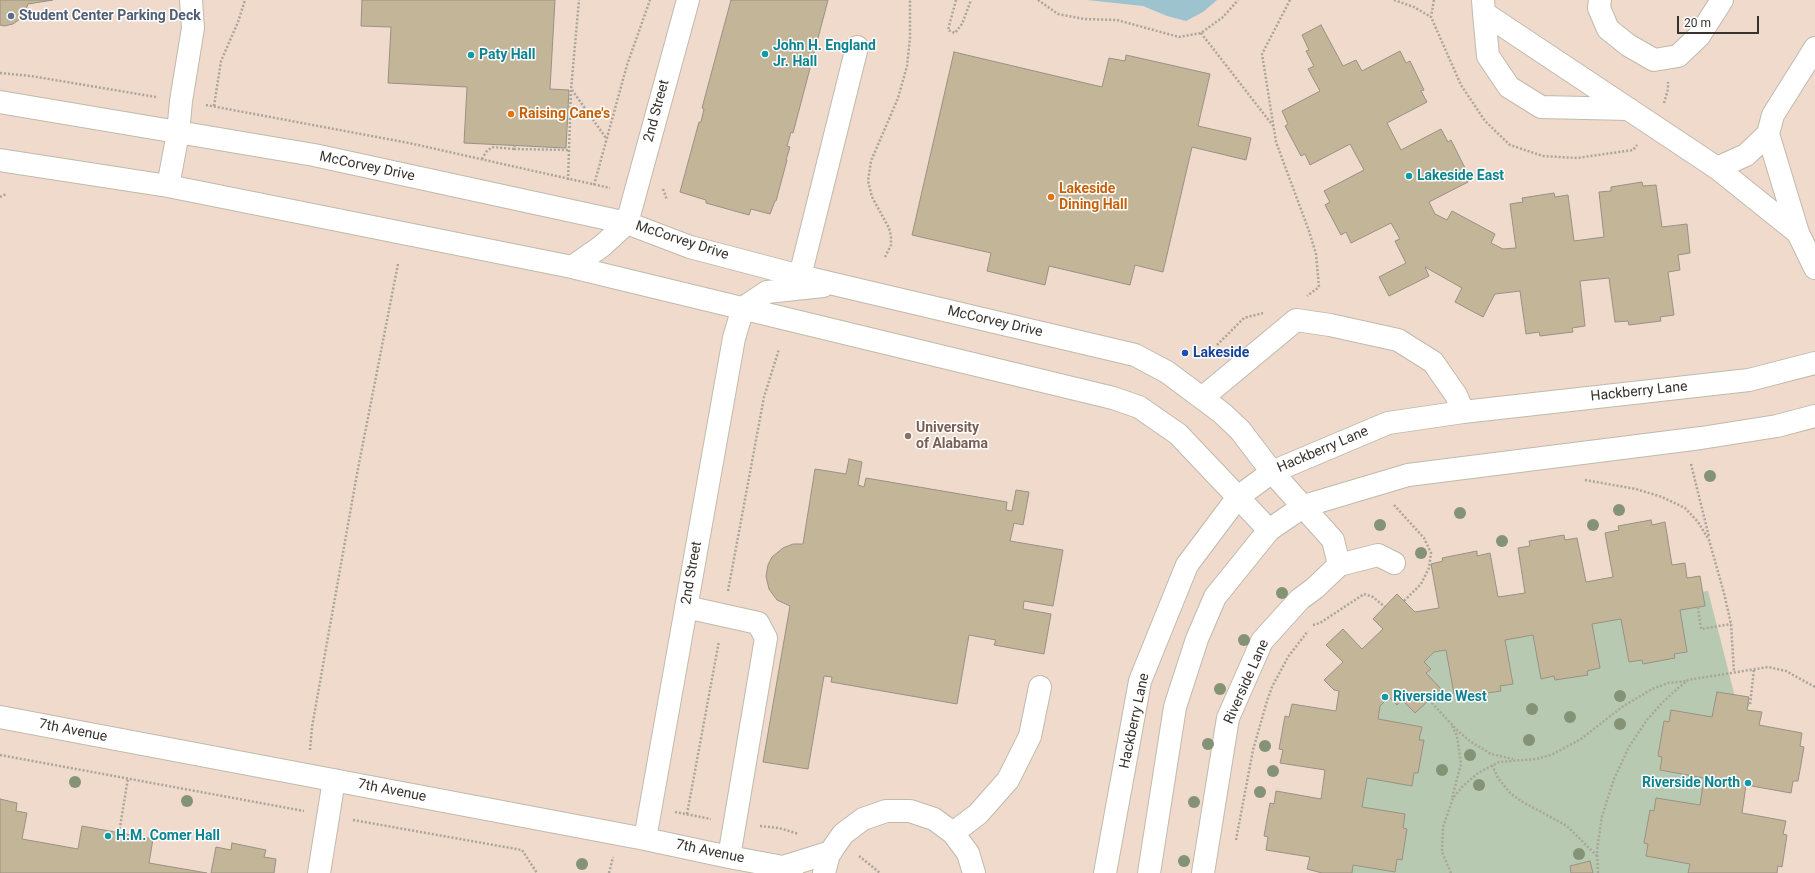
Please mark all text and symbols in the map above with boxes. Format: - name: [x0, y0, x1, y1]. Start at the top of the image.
- place label: Student Center Parking Deck: [19, 8, 201, 24]
- scale bar: [1679, 8, 1761, 34]
- marker: Student Center Parking Deck: [6, 11, 16, 21]
- text: 20 m: [1684, 16, 1711, 30]
- place label: John H. England Jr. Hall: [773, 38, 876, 70]
- place label: Paty Hall: [479, 47, 535, 63]
- marker: John H. England Jr. Hall: [760, 49, 770, 59]
- marker: Paty Hall: [466, 50, 476, 60]
- street label: 2nd Street: [641, 78, 673, 144]
- place label: Raising Cane's: [519, 106, 610, 122]
- marker: Raising Cane's: [506, 109, 516, 119]
- street label: McCorvey Drive: [318, 149, 416, 185]
- place label: Lakeside East: [1417, 168, 1504, 184]
- marker: Lakeside East: [1404, 171, 1414, 181]
- place label: Lakeside Dining Hall: [1059, 181, 1127, 214]
- marker: Lakeside Dining Hall: [1046, 192, 1056, 202]
- street label: McCorvey Drive: [633, 218, 731, 264]
- street label: McCorvey Drive: [946, 303, 1044, 341]
- place label: Lakeside: [1193, 345, 1249, 361]
- marker: Lakeside: [1180, 348, 1190, 358]
- street label: Hackberry Lane: [1590, 379, 1688, 405]
- place label: University of Alabama: [916, 420, 988, 452]
- street label: Hackberry Lane: [1275, 423, 1371, 477]
- marker: University of Alabama: [903, 431, 913, 441]
- street label: 2nd Street: [678, 540, 706, 606]
- street label: Riverside Lane: [1221, 637, 1273, 727]
- street label: Hackberry Lane: [1117, 672, 1153, 770]
- place label: Riverside West: [1393, 689, 1487, 705]
- marker: Riverside West: [1380, 692, 1390, 702]
- street label: 7th Avenue: [37, 716, 109, 746]
- place label: Riverside North: [1642, 775, 1740, 791]
- street label: 7th Avenue: [356, 776, 428, 806]
- marker: Riverside North: [1743, 778, 1753, 788]
- place label: H.M. Comer Hall: [116, 828, 220, 844]
- marker: H.M. Comer Hall: [103, 831, 113, 841]
- street label: 7th Avenue: [674, 837, 746, 867]

